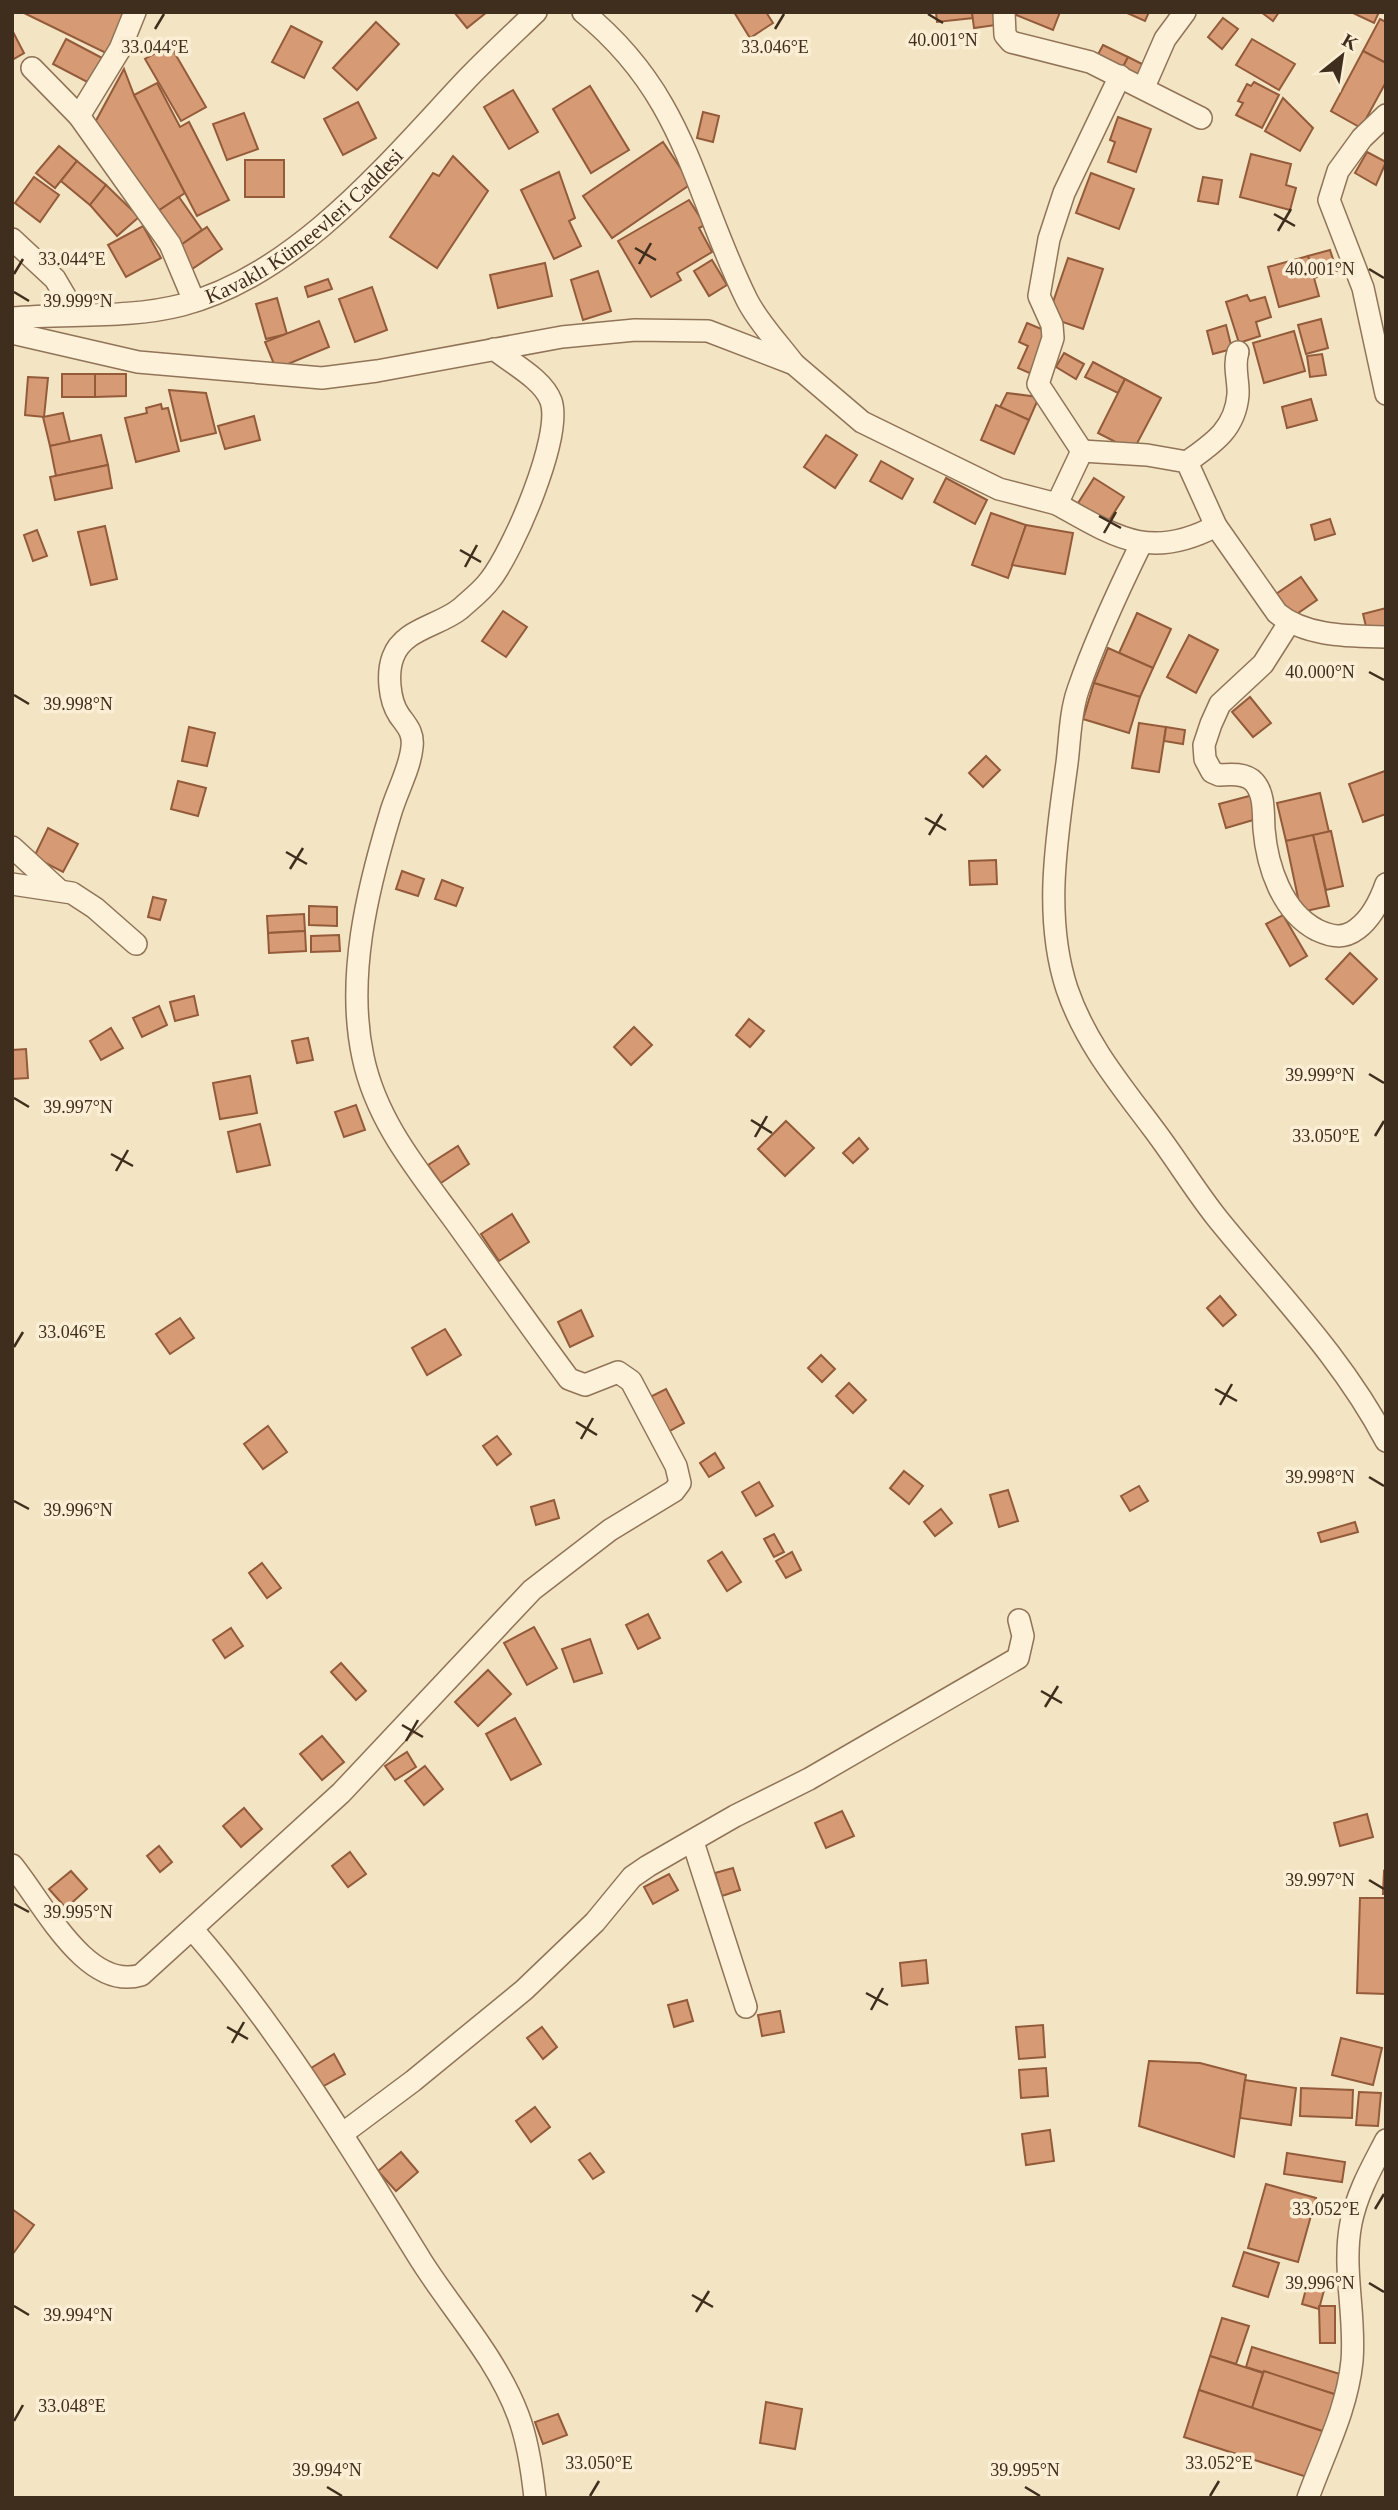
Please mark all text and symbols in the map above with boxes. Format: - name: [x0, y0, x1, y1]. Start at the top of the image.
- north arrow: [1307, 21, 1377, 91]
- text: K: [1339, 29, 1362, 55]
- text: 40.001°N: [908, 30, 978, 50]
- text: 33.044°E: [121, 37, 189, 57]
- text: 33.046°E: [741, 37, 809, 57]
- street label: Kavaklı Kümeevleri Caddesi: [202, 144, 408, 309]
- text: 33.044°E: [38, 249, 106, 269]
- text: 40.001°N: [1285, 259, 1355, 279]
- text: 39.999°N: [43, 291, 113, 311]
- text: 40.000°N: [1285, 662, 1355, 682]
- text: 39.998°N: [43, 694, 113, 714]
- text: 39.999°N: [1285, 1065, 1355, 1085]
- text: 39.997°N: [43, 1097, 113, 1117]
- text: 33.050°E: [1292, 1126, 1360, 1146]
- text: 33.046°E: [38, 1322, 106, 1342]
- text: 39.998°N: [1285, 1467, 1355, 1487]
- text: 39.996°N: [43, 1500, 113, 1520]
- text: 39.997°N: [1285, 1870, 1355, 1890]
- text: 39.995°N: [43, 1902, 113, 1922]
- text: 33.052°E: [1292, 2199, 1360, 2219]
- text: 39.996°N: [1285, 2273, 1355, 2293]
- text: 39.994°N: [43, 2305, 113, 2325]
- text: 33.048°E: [38, 2396, 106, 2416]
- text: 33.050°E: [565, 2453, 633, 2473]
- text: 33.052°E: [1185, 2453, 1253, 2473]
- text: 39.994°N: [292, 2460, 362, 2480]
- text: 39.995°N: [990, 2460, 1060, 2480]

